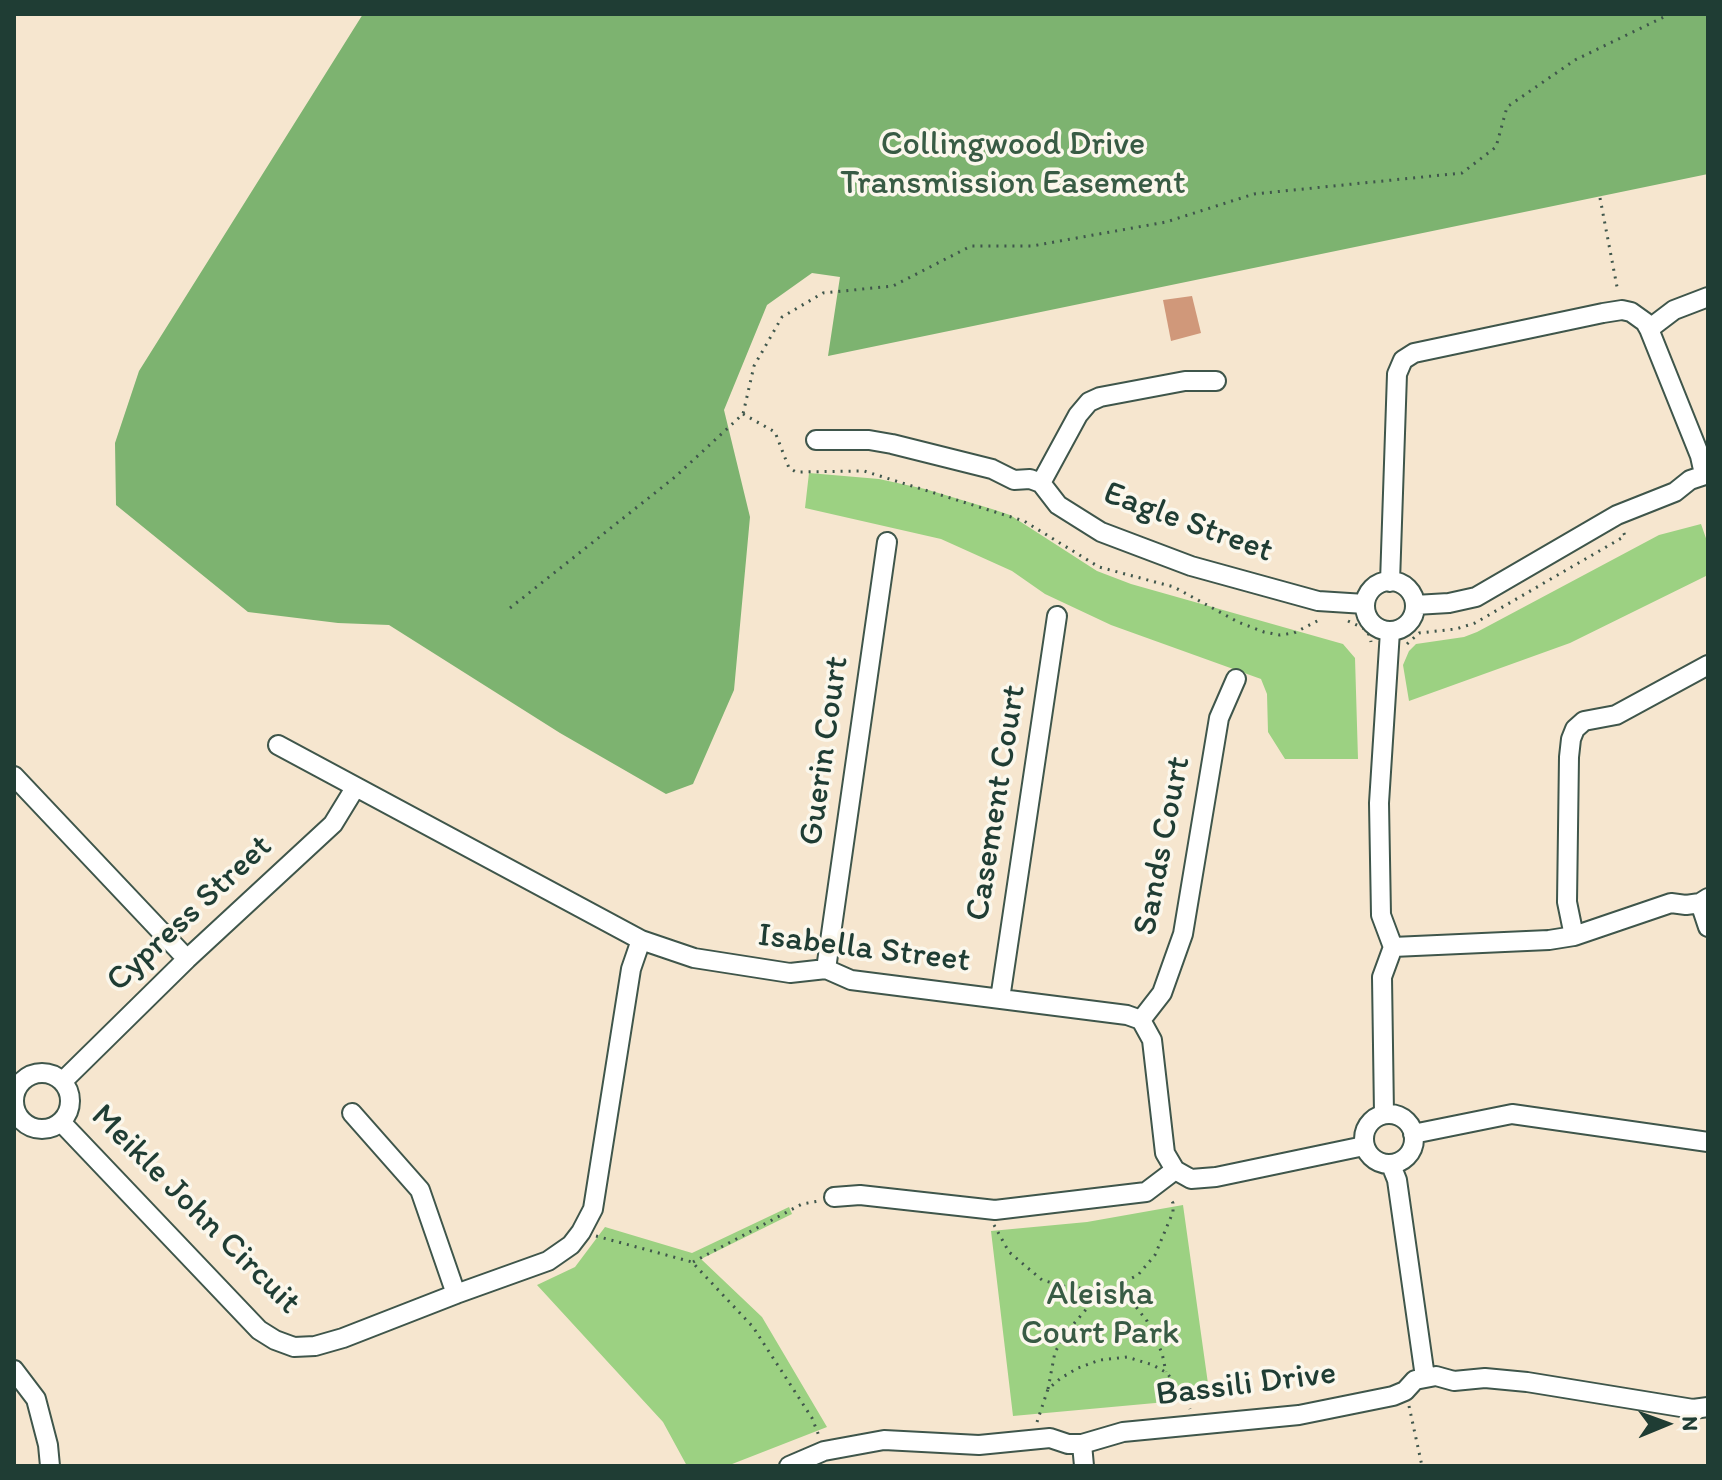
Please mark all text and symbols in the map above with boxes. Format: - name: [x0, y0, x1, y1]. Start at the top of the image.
- park label: Collingwood Drive Transmission Easement: [840, 125, 1186, 204]
- street label: Eagle Street: [1098, 474, 1278, 572]
- street label: Guerin Court: [792, 654, 858, 848]
- street label: Casement Court: [958, 682, 1036, 924]
- street label: Sands Court: [1126, 753, 1200, 939]
- street label: Cypress Street: [99, 827, 281, 1001]
- street label: Isabella Street: [755, 916, 973, 982]
- street label: Meikle John Circuit: [82, 1097, 308, 1323]
- park label: Aleisha Court Park: [1021, 1275, 1179, 1354]
- street label: Bassili Drive: [1154, 1354, 1338, 1416]
- north arrow: [1626, 1384, 1706, 1464]
- text: N: [1677, 1416, 1704, 1431]

